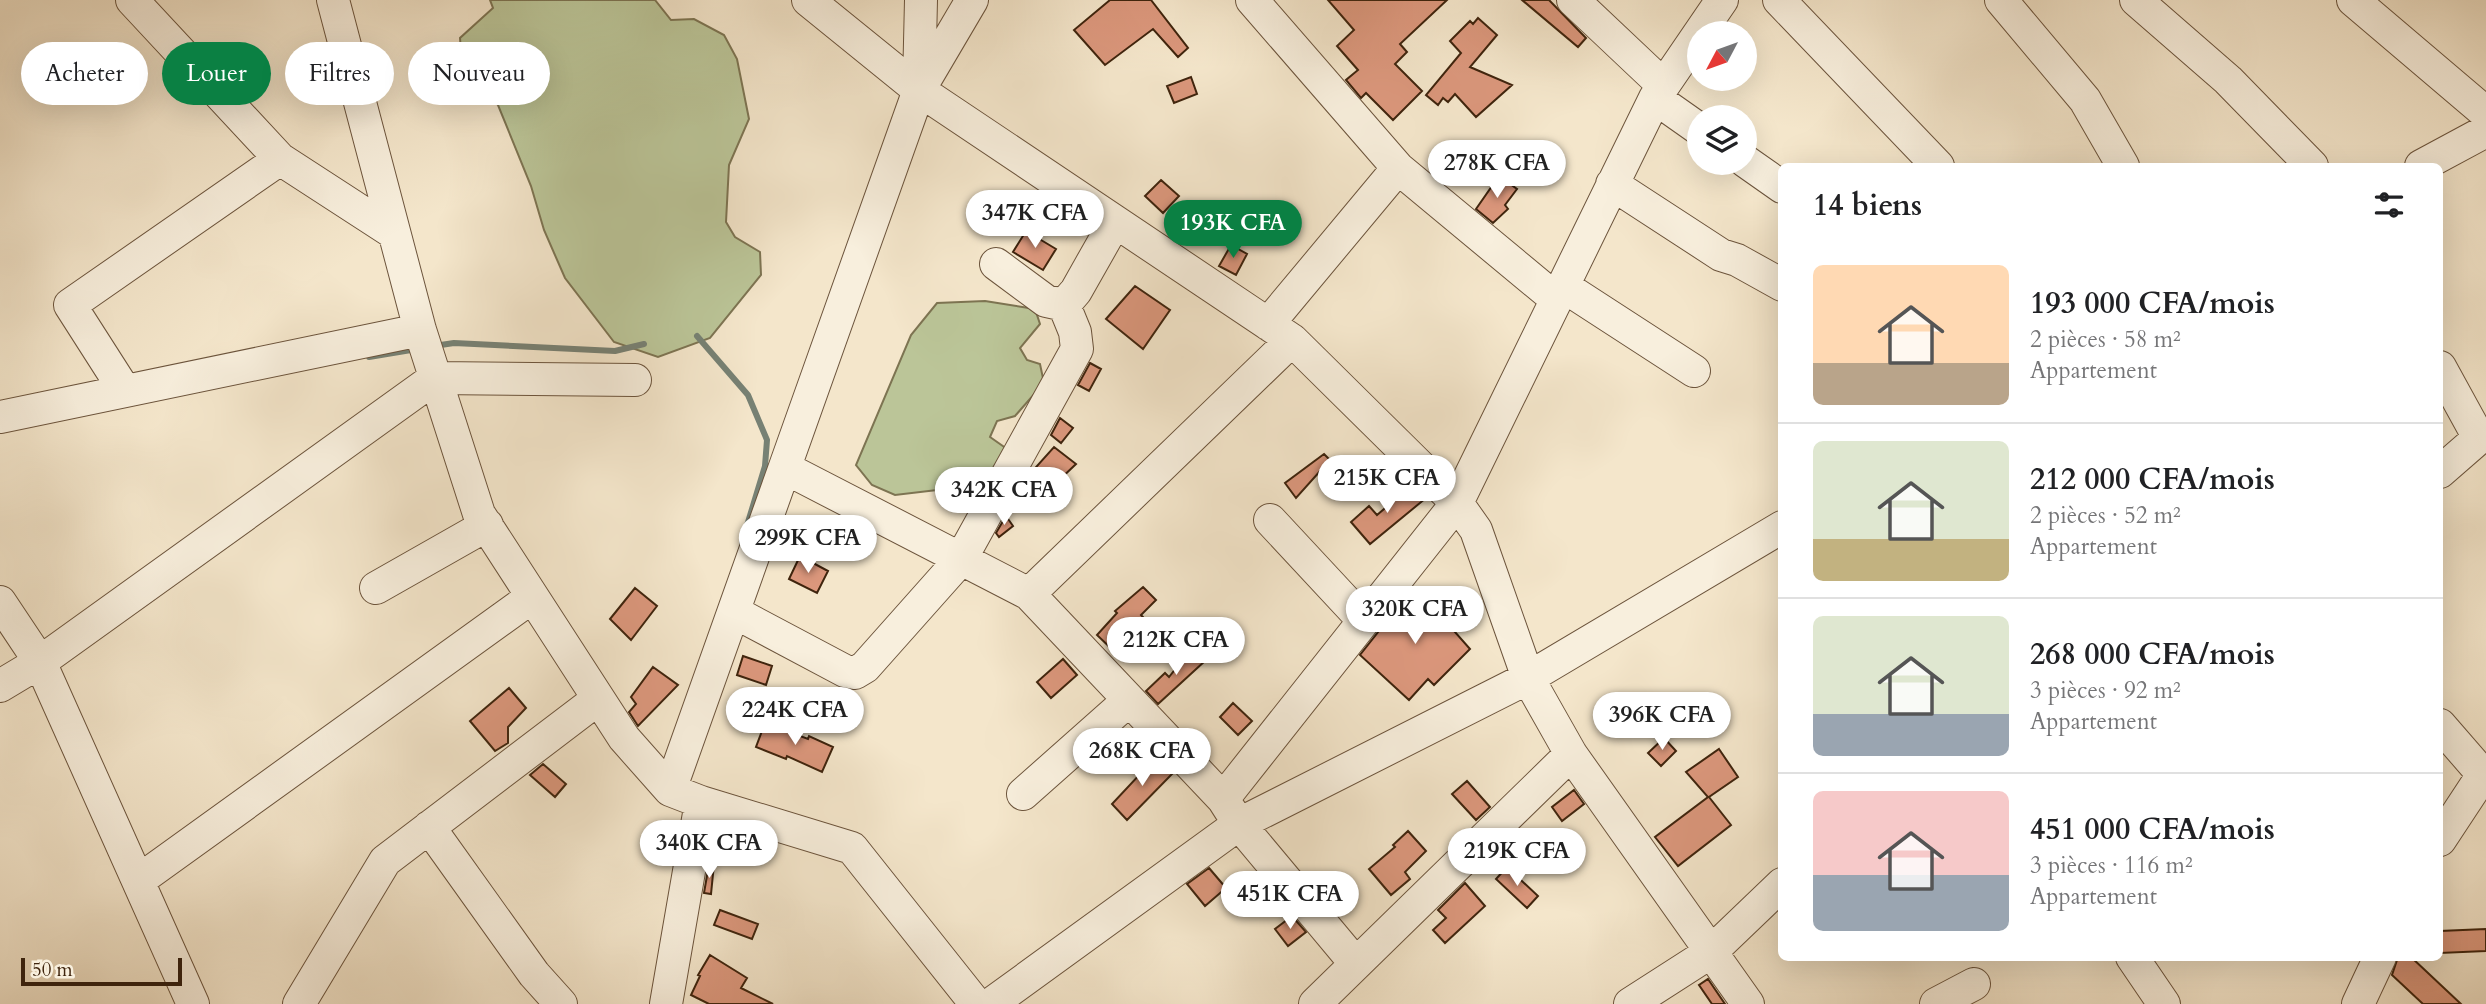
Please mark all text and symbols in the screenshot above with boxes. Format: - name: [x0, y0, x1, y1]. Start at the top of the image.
- north arrow: [1687, 21, 1757, 91]
- map controls: [1687, 21, 1757, 175]
- chip: Acheter: [21, 42, 148, 105]
- chip: Louer: [162, 42, 271, 105]
- chip: Filtres: [285, 42, 394, 105]
- chip: Nouveau: [408, 42, 550, 105]
- button: layers: [1687, 105, 1757, 175]
- pin: 278K CFA: [1425, 140, 1569, 200]
- text: 278K CFA: [1444, 147, 1550, 178]
- text: 14 biens: [1813, 185, 1922, 226]
- icon: filters: [2370, 186, 2408, 224]
- pin: 347K CFA: [963, 190, 1107, 250]
- text: 347K CFA: [982, 197, 1088, 228]
- pin: 193K CFA: [1161, 201, 1305, 260]
- text: 193K CFA: [1180, 207, 1286, 238]
- text: 193 000 CFA/mois: [2030, 283, 2275, 324]
- icon: home: [1869, 293, 1953, 377]
- text: 2 pièces · 58 m²: [2030, 324, 2181, 355]
- text: Appartement: [2030, 355, 2157, 386]
- pin: 215K CFA: [1315, 456, 1459, 515]
- text: 212 000 CFA/mois: [2030, 459, 2275, 500]
- text: 215K CFA: [1334, 462, 1440, 493]
- pin: 342K CFA: [932, 468, 1076, 527]
- icon: home: [1869, 469, 1953, 553]
- text: 342K CFA: [951, 474, 1057, 505]
- text: 2 pièces · 52 m²: [2030, 500, 2181, 531]
- pin: 299K CFA: [736, 516, 880, 575]
- text: 299K CFA: [755, 522, 861, 553]
- text: Appartement: [2030, 531, 2157, 562]
- pin: 320K CFA: [1343, 586, 1487, 646]
- text: 320K CFA: [1362, 593, 1468, 624]
- pin: 212K CFA: [1104, 618, 1248, 677]
- text: 212K CFA: [1123, 624, 1229, 655]
- text: 268 000 CFA/mois: [2030, 634, 2275, 675]
- icon: home: [1869, 644, 1953, 728]
- text: 3 pièces · 92 m²: [2030, 675, 2181, 706]
- pin: 224K CFA: [723, 688, 867, 747]
- pin: 396K CFA: [1590, 692, 1734, 752]
- text: 224K CFA: [742, 694, 848, 725]
- text: 396K CFA: [1609, 699, 1715, 730]
- text: Appartement: [2030, 706, 2157, 737]
- pin: 268K CFA: [1070, 728, 1214, 788]
- text: 268K CFA: [1089, 735, 1195, 766]
- text: 451 000 CFA/mois: [2030, 809, 2275, 850]
- icon: home: [1869, 819, 1953, 903]
- pin: 340K CFA: [637, 820, 781, 880]
- text: 340K CFA: [656, 827, 762, 858]
- pin: 219K CFA: [1445, 828, 1589, 888]
- text: 219K CFA: [1464, 835, 1570, 866]
- text: 3 pièces · 116 m²: [2030, 850, 2193, 881]
- pin: 451K CFA: [1218, 872, 1362, 931]
- text: 451K CFA: [1237, 878, 1343, 909]
- text: Appartement: [2030, 881, 2157, 912]
- scale bar: [21, 955, 182, 987]
- text: 50 m: [32, 957, 73, 983]

